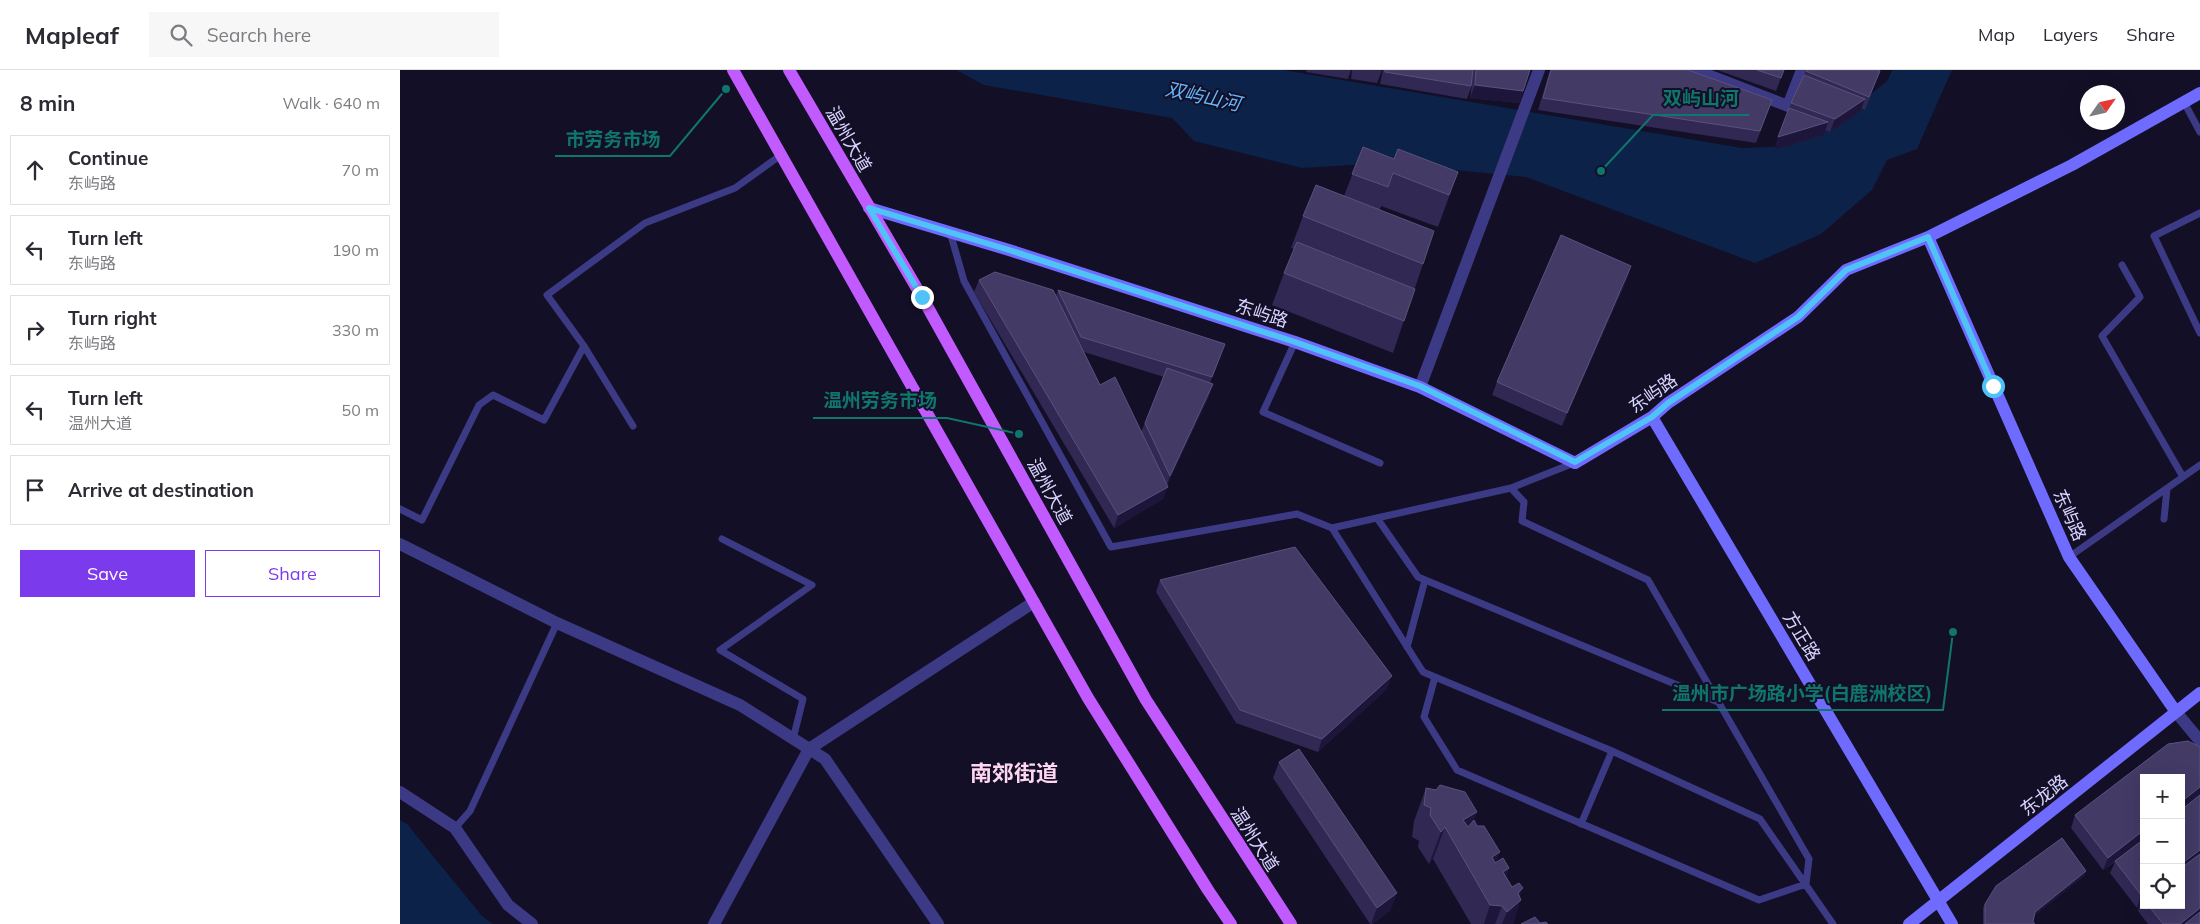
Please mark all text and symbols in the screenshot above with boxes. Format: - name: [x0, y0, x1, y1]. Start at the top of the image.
- search box: [149, 12, 499, 57]
- text: Mapleaf: [25, 20, 119, 50]
- icon: search: [167, 21, 195, 49]
- text: Search here: [207, 23, 311, 47]
- text: Map: [1978, 23, 2015, 46]
- text: Layers: [2043, 23, 2098, 46]
- text: Share: [2126, 23, 2175, 46]
- water label: 双屿山河: [1163, 76, 1247, 116]
- callout: 双屿山河: [1653, 81, 1749, 115]
- north arrow: [2080, 85, 2125, 130]
- text: 双屿山河: [1663, 86, 1739, 110]
- text: 8 min: [20, 90, 75, 116]
- text: Walk · 640 m: [282, 93, 380, 113]
- street label: 温州大道: [821, 102, 877, 176]
- callout: 市劳务市场: [555, 122, 670, 156]
- text: 市劳务市场: [565, 127, 661, 151]
- text: Continue: [68, 146, 148, 170]
- icon: ahead: [21, 156, 49, 184]
- text: 70 m: [342, 160, 379, 180]
- text: 东屿路: [68, 173, 116, 193]
- text: Turn left: [68, 226, 143, 250]
- icon: left: [21, 236, 49, 264]
- text: 190 m: [332, 240, 379, 260]
- text: 东屿路: [68, 253, 116, 273]
- route end: [911, 286, 934, 309]
- street label: 东屿路: [1233, 294, 1291, 332]
- text: Turn right: [68, 306, 157, 330]
- icon: right: [21, 316, 49, 344]
- text: 330 m: [332, 320, 379, 340]
- text: 东屿路: [68, 333, 116, 353]
- street label: 东屿路: [1624, 368, 1682, 418]
- route start: [1982, 375, 2005, 398]
- callout: 温州劳务市场: [813, 384, 947, 418]
- text: Turn left: [68, 386, 143, 410]
- text: 温州劳务市场: [823, 388, 937, 412]
- icon: left: [21, 396, 49, 424]
- text: 50 m: [342, 400, 379, 420]
- text: 温州大道: [68, 413, 132, 433]
- street label: 温州大道: [1022, 454, 1078, 528]
- icon: arrive: [21, 476, 49, 504]
- text: Arrive at destination: [68, 478, 254, 502]
- street label: 东屿路: [2049, 486, 2091, 544]
- button: Save: [20, 550, 195, 597]
- button: Share: [205, 550, 380, 597]
- street label: 方正路: [1778, 607, 1826, 665]
- callout: 温州市广场路小学(白鹿洲校区): [1662, 676, 1943, 710]
- text: 温州市广场路小学(白鹿洲校区): [1672, 681, 1932, 705]
- district label: 南郊街道: [970, 759, 1058, 787]
- street label: 东龙路: [2016, 769, 2072, 821]
- map controls: [2140, 774, 2185, 909]
- button: +: [2140, 774, 2185, 819]
- street label: 温州大道: [1226, 803, 1284, 875]
- button: −: [2140, 819, 2185, 864]
- button: locate: [2140, 864, 2185, 909]

